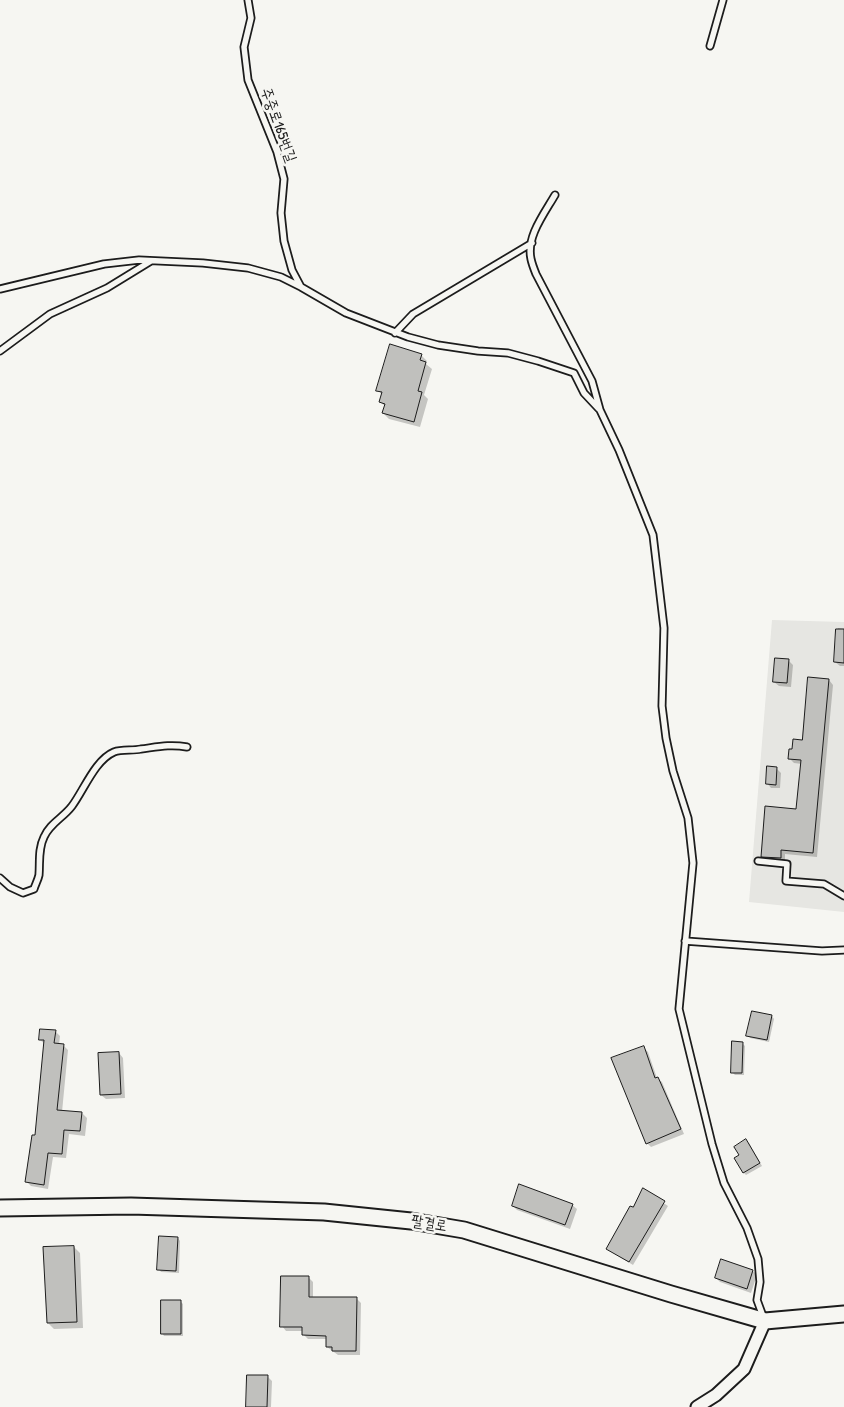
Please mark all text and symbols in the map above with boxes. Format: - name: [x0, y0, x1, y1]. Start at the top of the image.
- street label: 주중로165번길: [256, 85, 300, 165]
- street label: 팔결로: [410, 1212, 448, 1236]

